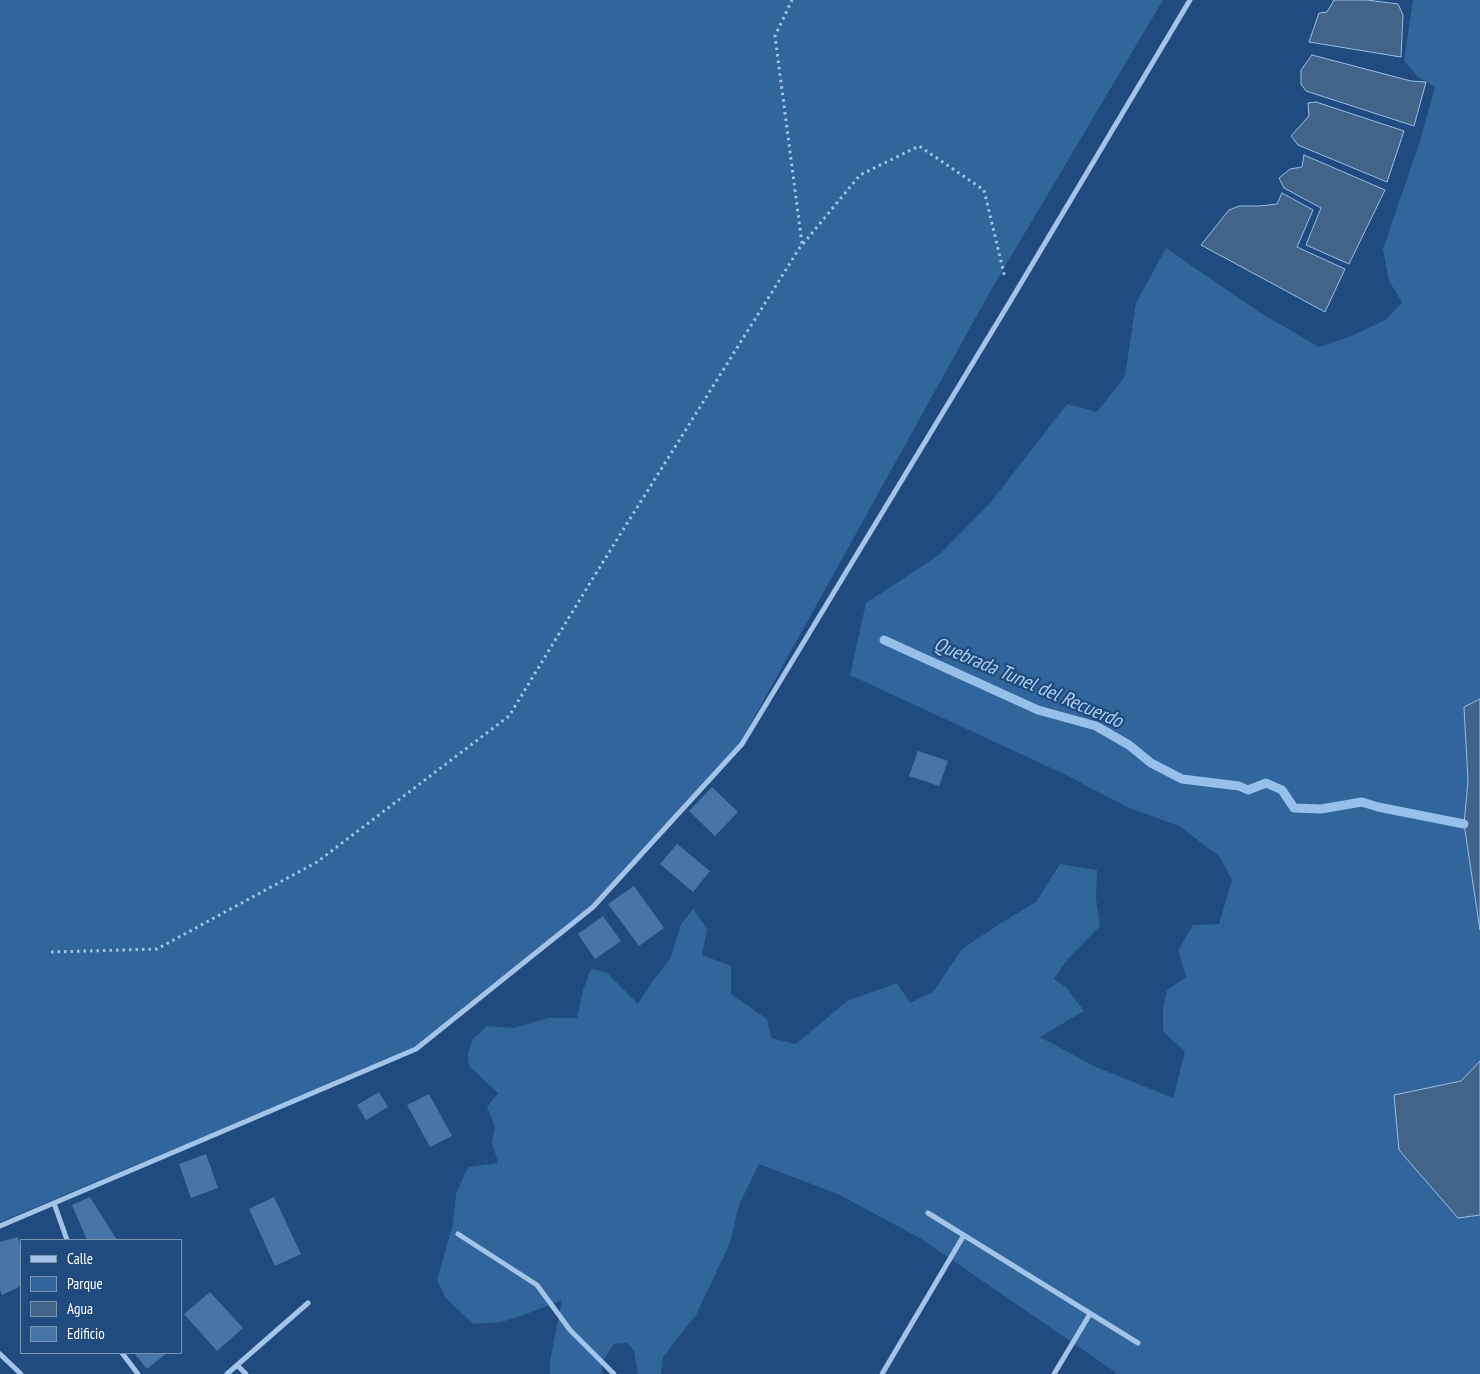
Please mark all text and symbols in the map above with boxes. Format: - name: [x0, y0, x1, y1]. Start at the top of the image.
- water label: Quebrada Tunel del Recuerdo: [930, 632, 1126, 734]
- legend: [20, 1239, 182, 1354]
- text: Calle: [67, 1249, 93, 1268]
- text: Parque: [67, 1274, 103, 1293]
- text: Agua: [67, 1299, 93, 1318]
- text: Edificio: [67, 1324, 105, 1343]

